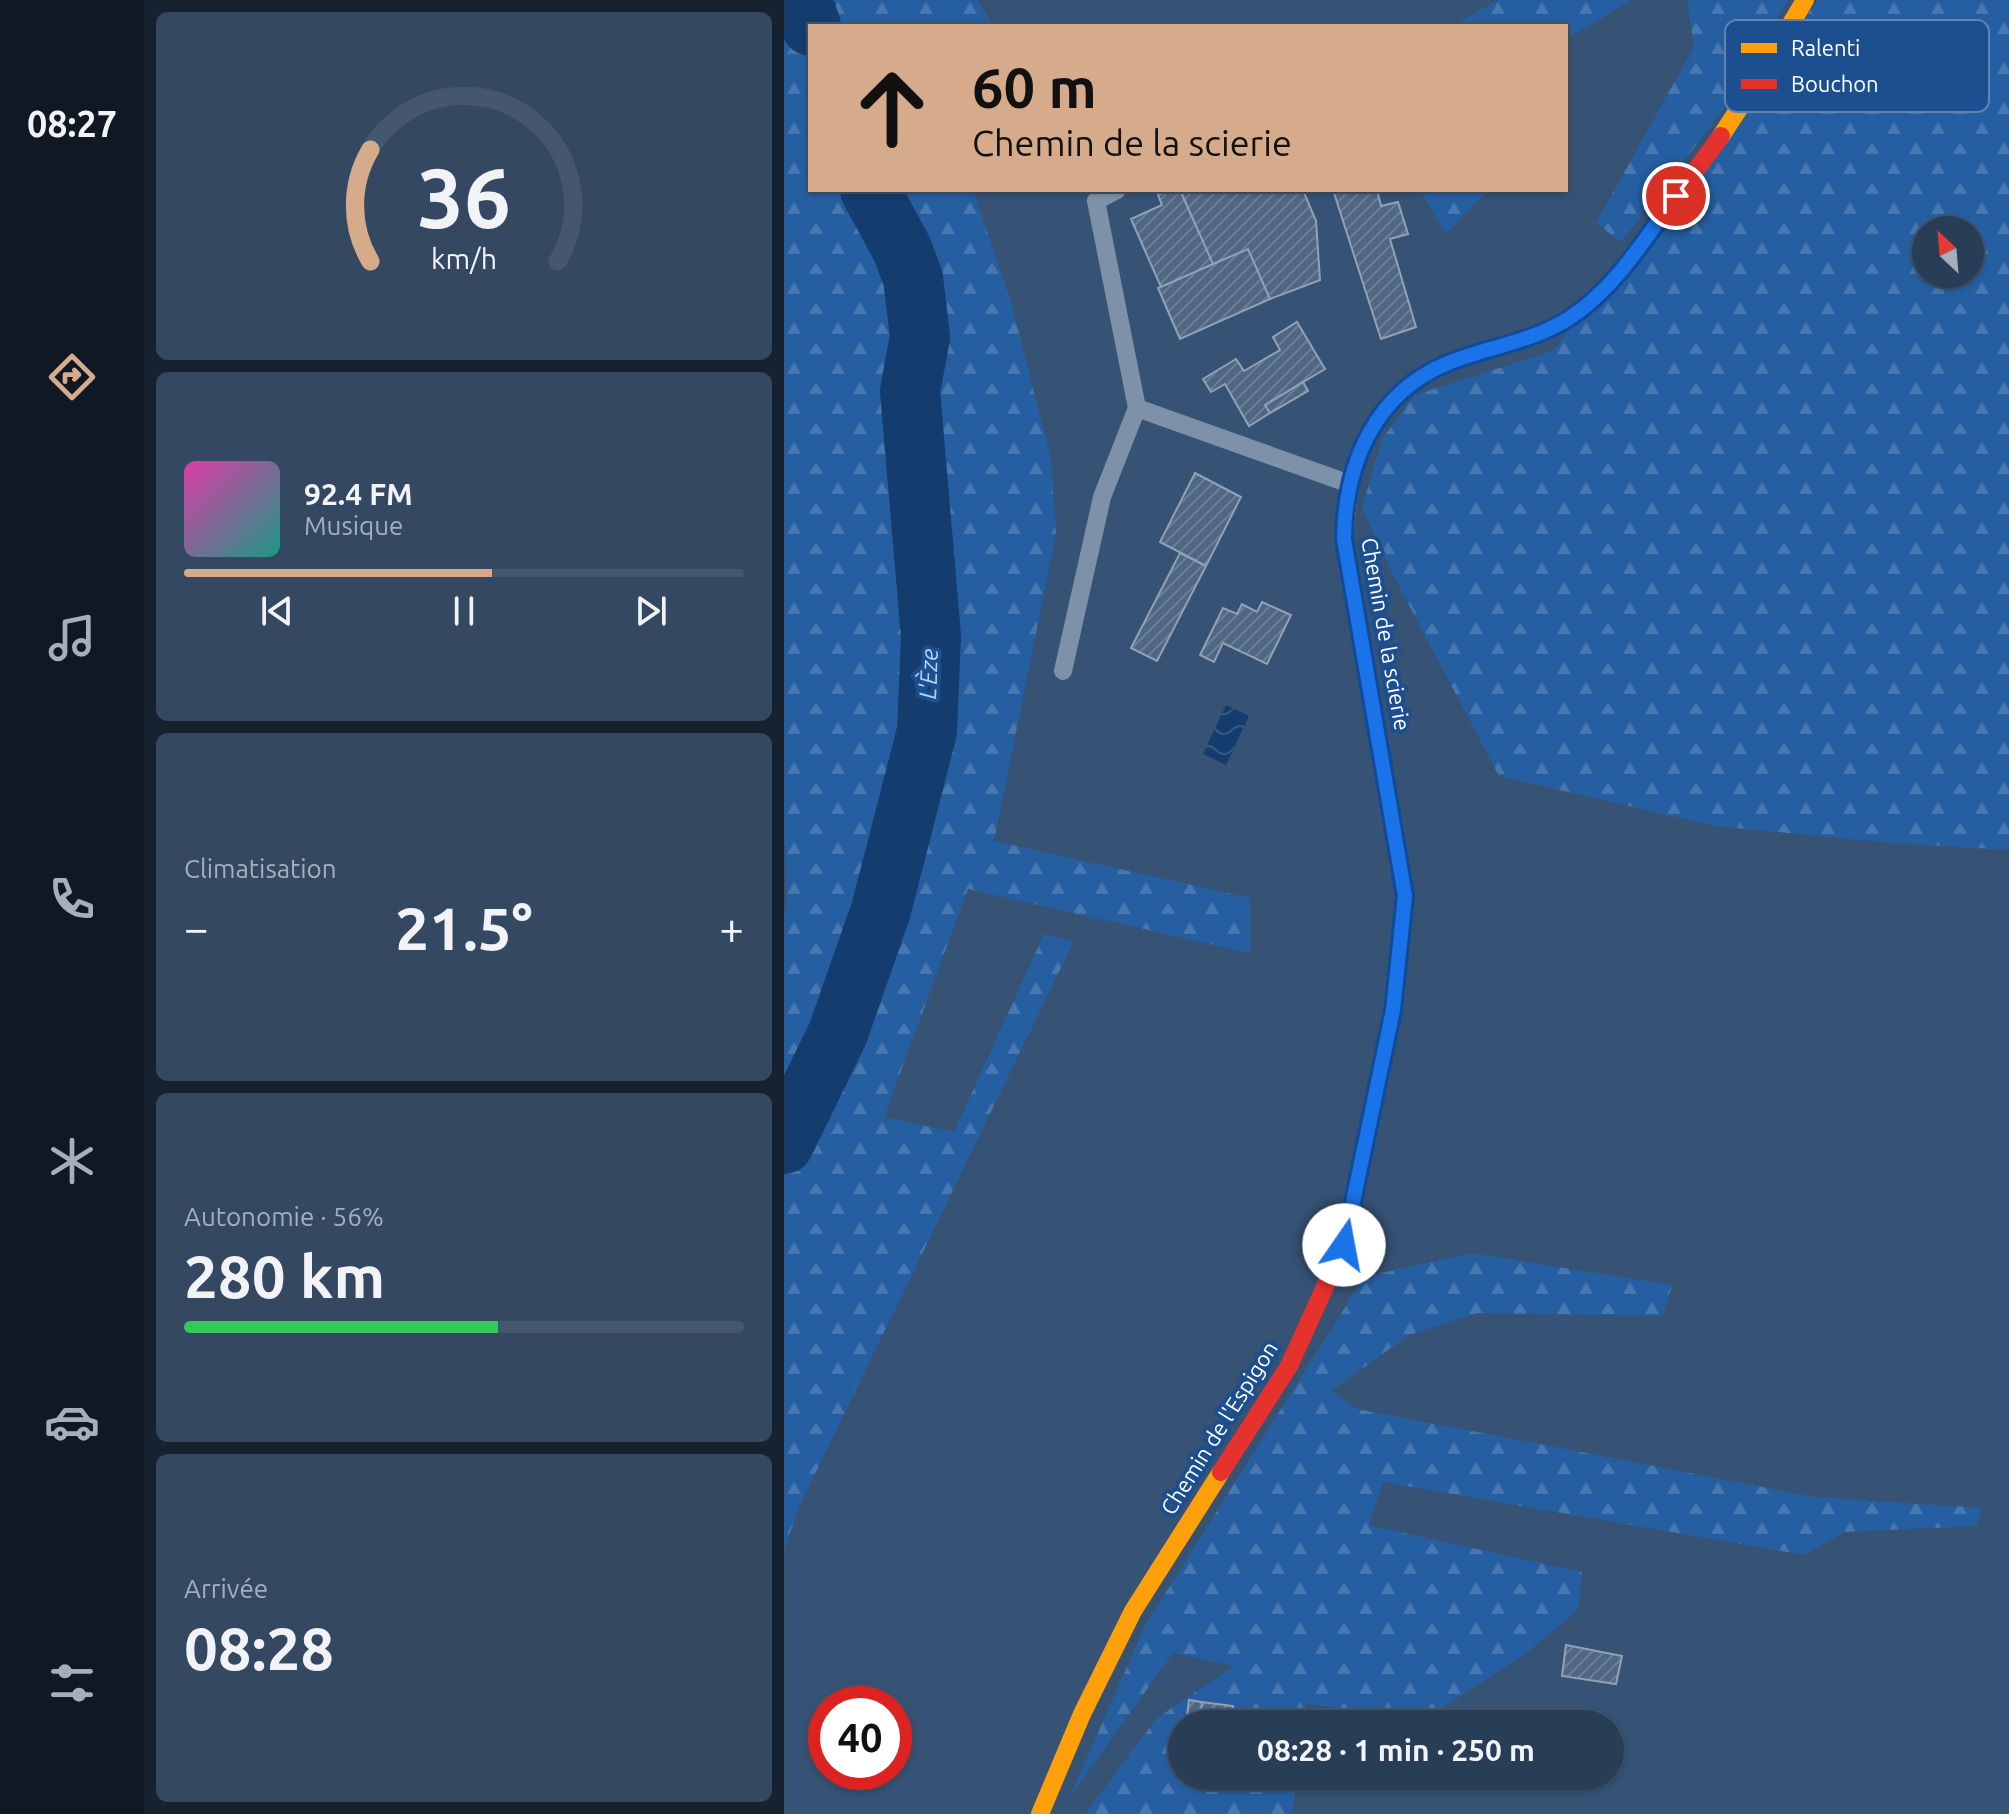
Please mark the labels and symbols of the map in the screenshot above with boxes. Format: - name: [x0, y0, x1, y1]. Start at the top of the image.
- legend: [1725, 20, 1989, 112]
- text: Ralenti: [1791, 35, 1860, 60]
- text: Bouchon: [1791, 71, 1879, 96]
- pin: [1642, 162, 1710, 230]
- north arrow: [1912, 216, 1984, 288]
- street label: Chemin de la scierie: [1357, 536, 1416, 732]
- water label: L'Èze: [913, 648, 943, 700]
- position arrow: [1302, 1203, 1386, 1287]
- street label: Chemin de l'Espigon: [1155, 1337, 1282, 1519]
- speed limit sign: 40: [808, 1686, 912, 1790]

